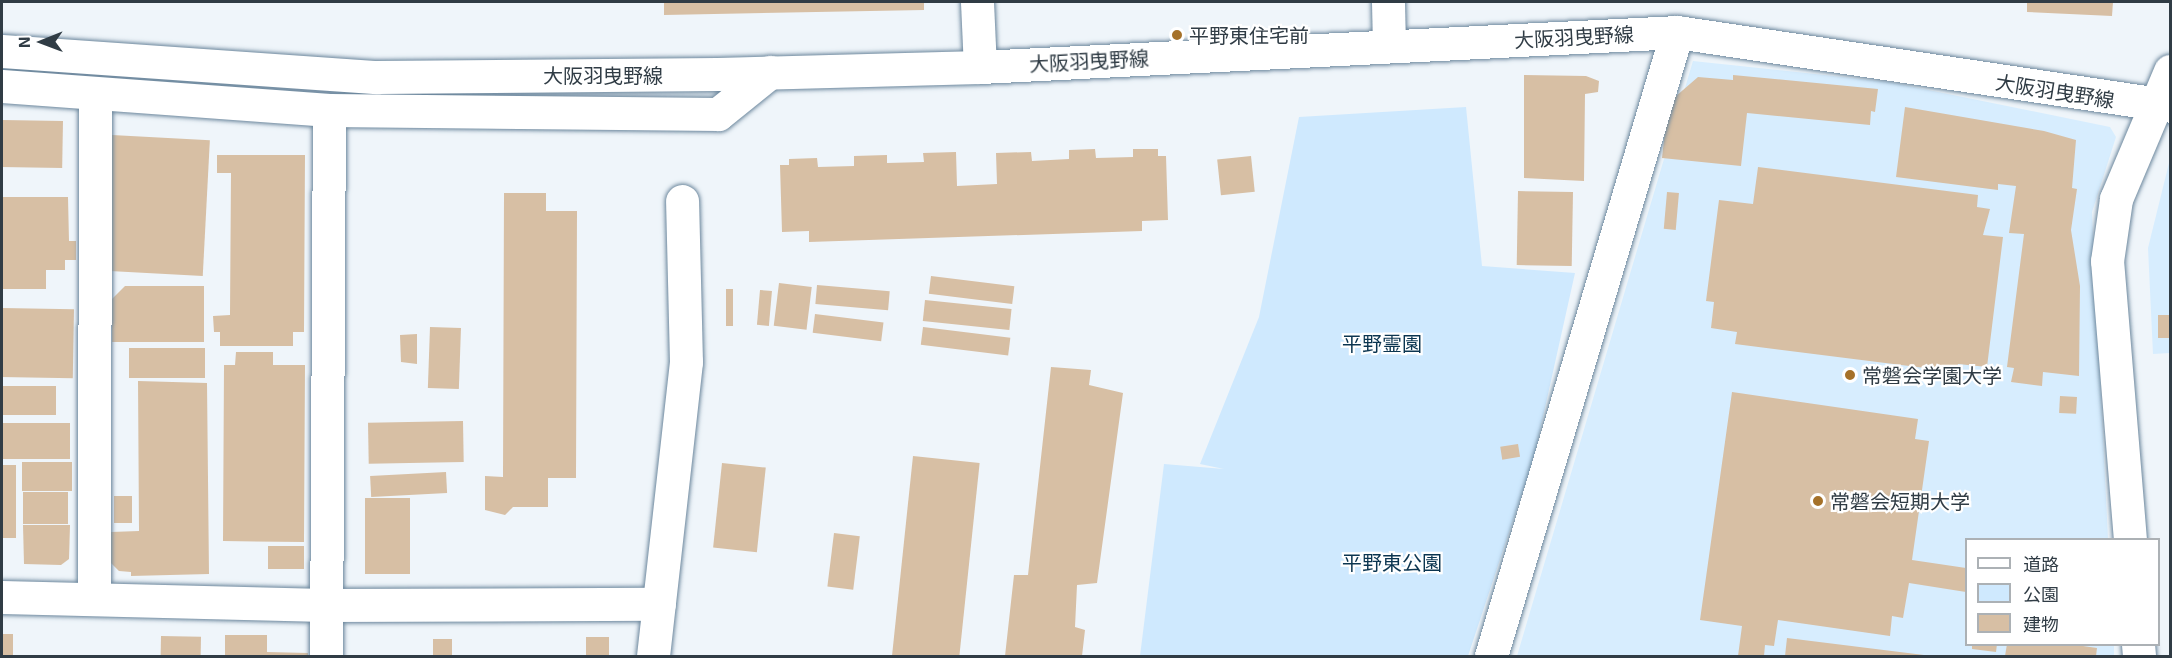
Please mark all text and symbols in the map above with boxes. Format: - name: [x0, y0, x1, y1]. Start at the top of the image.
- north arrow: [12, 12, 72, 72]
- street label: 大阪羽曳野線: [1513, 22, 1635, 52]
- place label: 平野東住宅前: [1189, 23, 1309, 47]
- marker: 平野東住宅前: [1170, 28, 1184, 42]
- text: N: [14, 36, 33, 48]
- street label: 大阪羽曳野線: [1028, 46, 1150, 76]
- street label: 大阪羽曳野線: [543, 63, 663, 87]
- street label: 大阪羽曳野線: [1994, 70, 2116, 112]
- park label: 平野霊園: [1342, 331, 1422, 355]
- place label: 常磐会学園大学: [1862, 363, 2002, 387]
- marker: 常磐会学園大学: [1843, 368, 1857, 382]
- place label: 常磐会短期大学: [1830, 489, 1970, 513]
- marker: 常磐会短期大学: [1811, 494, 1825, 508]
- legend: [1965, 538, 2160, 646]
- park label: 平野東公園: [1342, 550, 1442, 574]
- text: 道路: [2023, 553, 2059, 575]
- text: 公園: [2023, 583, 2059, 605]
- text: 建物: [2023, 613, 2059, 635]

